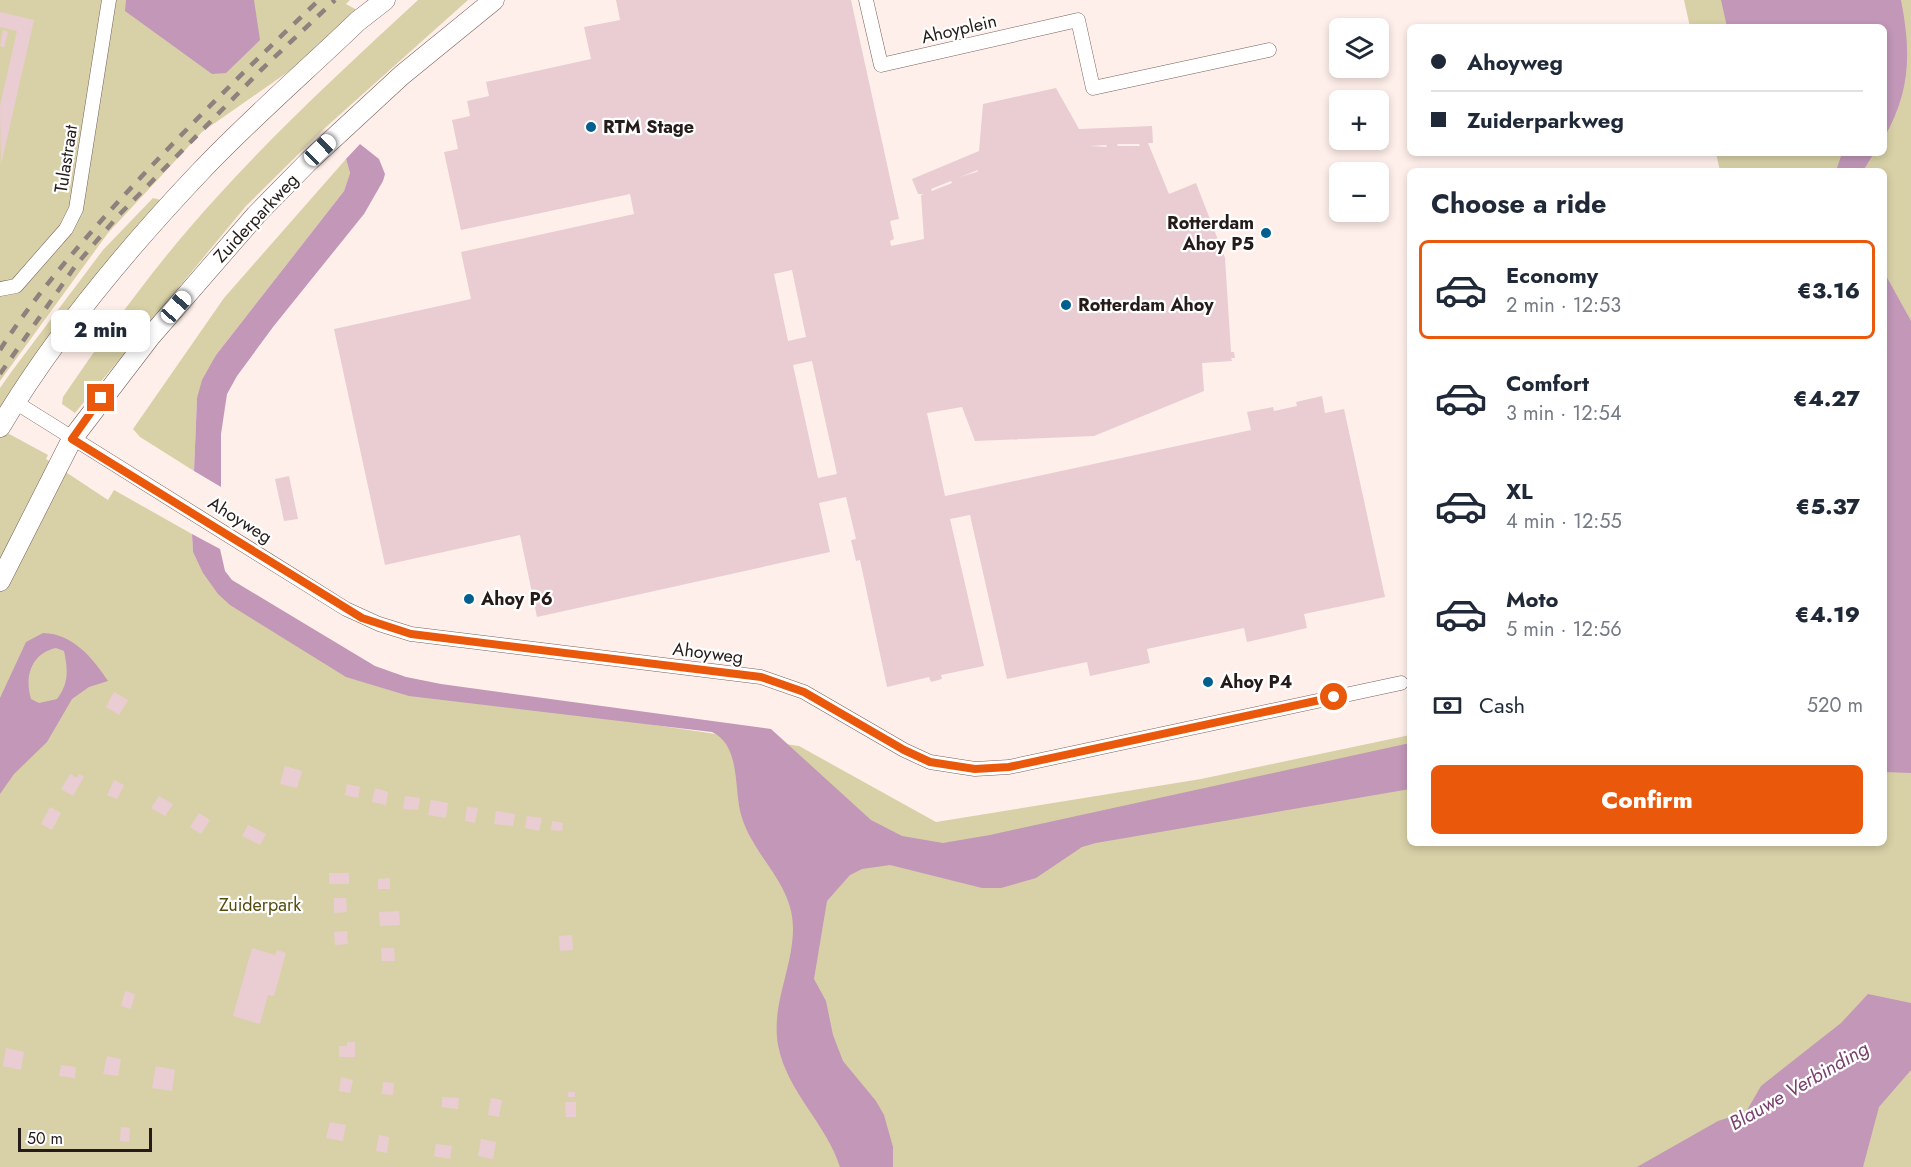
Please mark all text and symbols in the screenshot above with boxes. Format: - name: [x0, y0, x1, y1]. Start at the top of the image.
- street label: Ahoyplein: [919, 8, 999, 50]
- map controls: [1329, 18, 1389, 222]
- button: layers: [1329, 18, 1389, 78]
- text: Ahoyweg: [1467, 46, 1563, 78]
- button: +: [1329, 90, 1389, 150]
- text: Zuiderparkweg: [1467, 104, 1624, 136]
- place label: RTM Stage: [603, 114, 694, 140]
- marker: RTM Stage: [584, 120, 598, 134]
- street label: Tulastraat: [48, 122, 84, 195]
- car: [301, 131, 339, 169]
- button: −: [1329, 162, 1389, 222]
- street label: Zuiderparkweg: [208, 167, 304, 269]
- text: Choose a ride: [1431, 184, 1606, 223]
- place label: Rotterdam Ahoy P5: [1167, 210, 1254, 257]
- marker: Rotterdam Ahoy P5: [1259, 226, 1273, 240]
- text: Economy: [1506, 259, 1598, 291]
- icon: car: [1434, 263, 1488, 317]
- text: €3.16: [1797, 274, 1860, 306]
- car: [157, 288, 195, 326]
- text: 2 min · 12:53: [1506, 291, 1621, 320]
- place label: Rotterdam Ahoy: [1078, 292, 1214, 318]
- marker: Rotterdam Ahoy: [1059, 298, 1073, 312]
- callout: 2 min: [51, 311, 150, 353]
- text: 2 min: [74, 316, 127, 345]
- text: Comfort: [1506, 367, 1589, 399]
- icon: car: [1434, 371, 1488, 425]
- text: €4.27: [1793, 382, 1860, 414]
- route end: [87, 384, 114, 411]
- text: 3 min · 12:54: [1506, 399, 1622, 428]
- text: XL: [1506, 475, 1533, 507]
- icon: car: [1434, 479, 1488, 533]
- street label: Ahoyweg: [203, 490, 277, 550]
- text: €5.37: [1796, 490, 1860, 522]
- text: 4 min · 12:55: [1506, 507, 1622, 536]
- text: Moto: [1506, 583, 1559, 615]
- place label: Ahoy P6: [480, 586, 553, 612]
- icon: car: [1434, 587, 1488, 641]
- marker: Ahoy P6: [462, 592, 476, 606]
- text: €4.19: [1795, 598, 1860, 630]
- text: 5 min · 12:56: [1506, 615, 1622, 644]
- street label: Ahoyweg: [671, 636, 745, 670]
- place label: Ahoy P4: [1219, 669, 1292, 695]
- marker: Ahoy P4: [1201, 675, 1215, 689]
- route start: [1320, 683, 1347, 710]
- icon: cash: [1431, 689, 1464, 722]
- text: Cash: [1479, 689, 1525, 721]
- text: 520 m: [1807, 691, 1863, 720]
- button: Confirm: [1431, 765, 1863, 834]
- park label: Zuiderpark: [219, 892, 301, 918]
- water label: Blauwe Verbinding: [1724, 1034, 1874, 1138]
- scale bar: [18, 1125, 152, 1152]
- text: 50 m: [27, 1127, 63, 1150]

